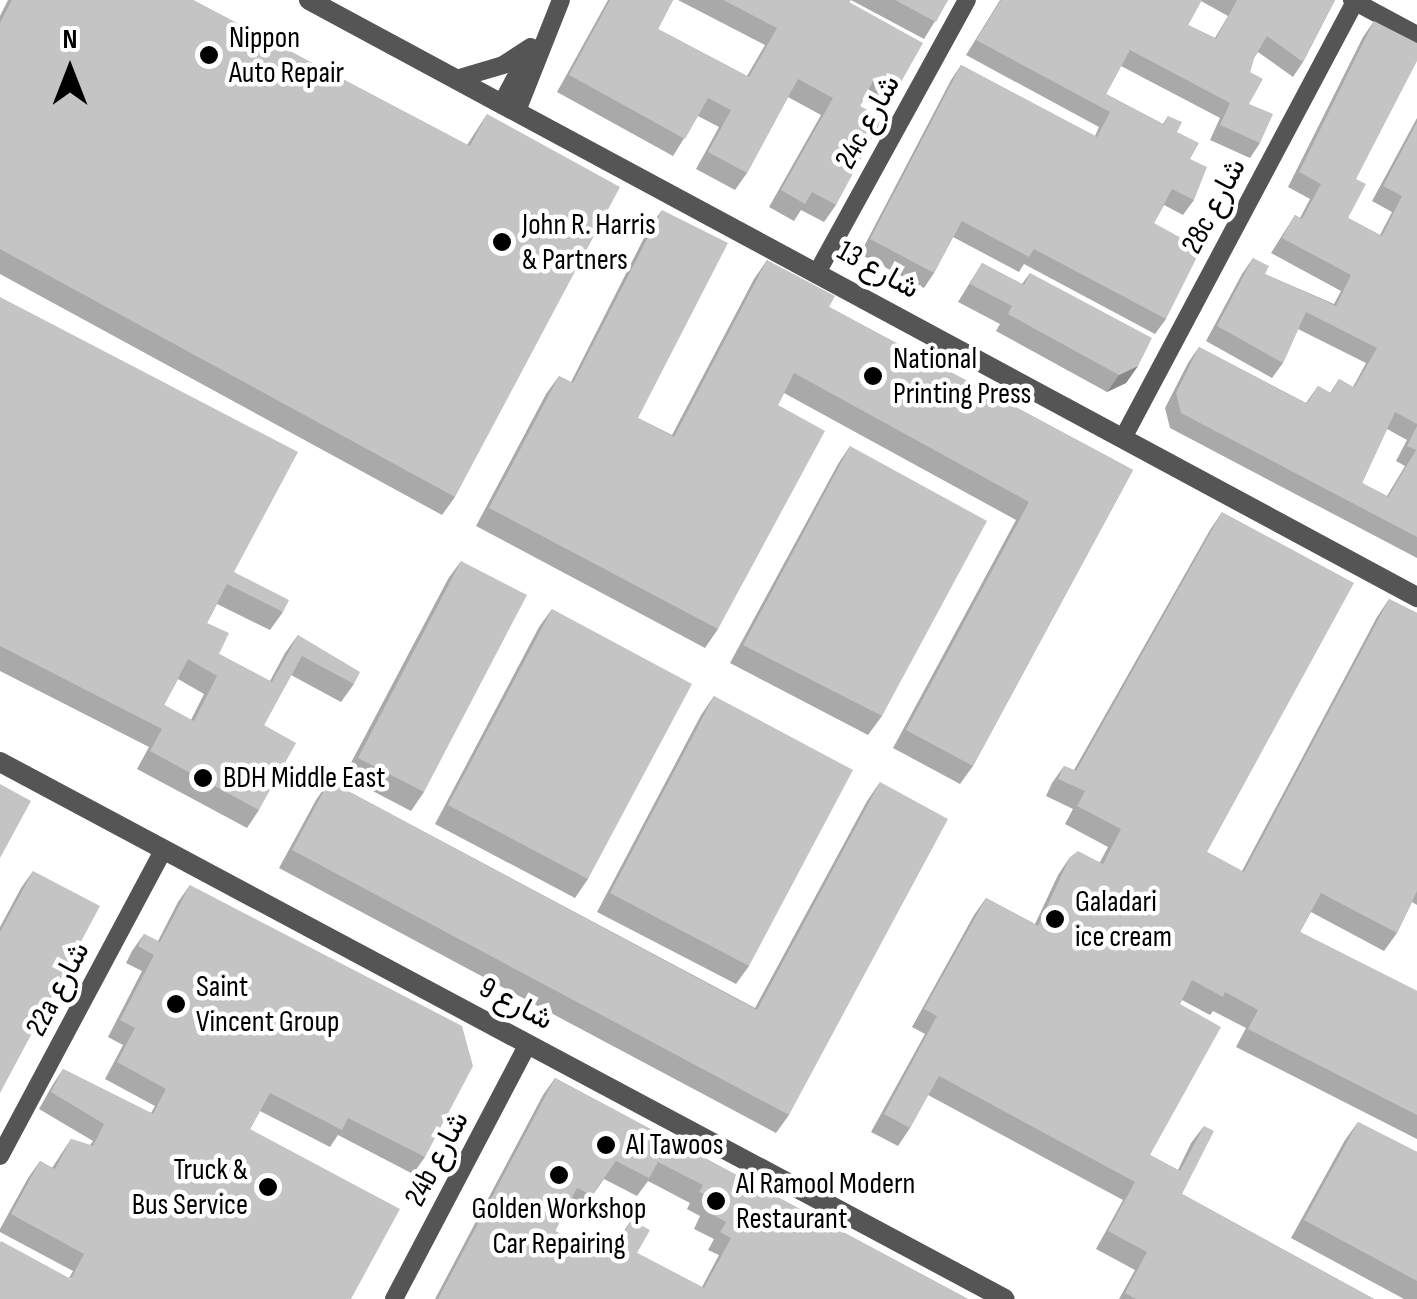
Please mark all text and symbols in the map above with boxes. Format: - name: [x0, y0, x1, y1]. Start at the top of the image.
- north arrow: [20, 20, 120, 120]
- place label: Nippon Auto Repair: [229, 20, 344, 90]
- text: N: [63, 23, 77, 56]
- marker: Nippon Auto Repair: [198, 44, 220, 66]
- street label: 24c شارع: [828, 69, 908, 175]
- street label: 28c شارع: [1174, 152, 1254, 260]
- place label: John R. Harris & Partners: [522, 207, 656, 278]
- marker: John R. Harris & Partners: [491, 231, 513, 253]
- street label: شارع 13: [831, 233, 925, 307]
- place label: National Printing Press: [893, 341, 1031, 412]
- marker: National Printing Press: [862, 365, 884, 387]
- place label: BDH Middle East: [223, 760, 385, 796]
- marker: BDH Middle East: [192, 767, 214, 789]
- place label: Galadari ice cream: [1075, 884, 1172, 954]
- marker: Galadari ice cream: [1044, 908, 1066, 930]
- street label: 22a شارع: [18, 936, 98, 1042]
- place label: Saint Vincent Group: [196, 969, 339, 1040]
- street label: شارع 9: [473, 970, 559, 1038]
- marker: Saint Vincent Group: [165, 993, 187, 1015]
- street label: 24b شارع: [397, 1105, 477, 1213]
- place label: Al Tawoos: [626, 1127, 724, 1163]
- marker: Al Tawoos: [595, 1134, 617, 1156]
- place label: Truck & Bus Service: [132, 1152, 248, 1222]
- marker: Golden Workshop Car Repairing: [548, 1164, 570, 1186]
- place label: Al Ramool Modern Restaurant: [736, 1166, 915, 1236]
- marker: Truck & Bus Service: [257, 1176, 279, 1198]
- marker: Al Ramool Modern Restaurant: [705, 1190, 727, 1212]
- place label: Golden Workshop Car Repairing: [472, 1191, 646, 1262]

